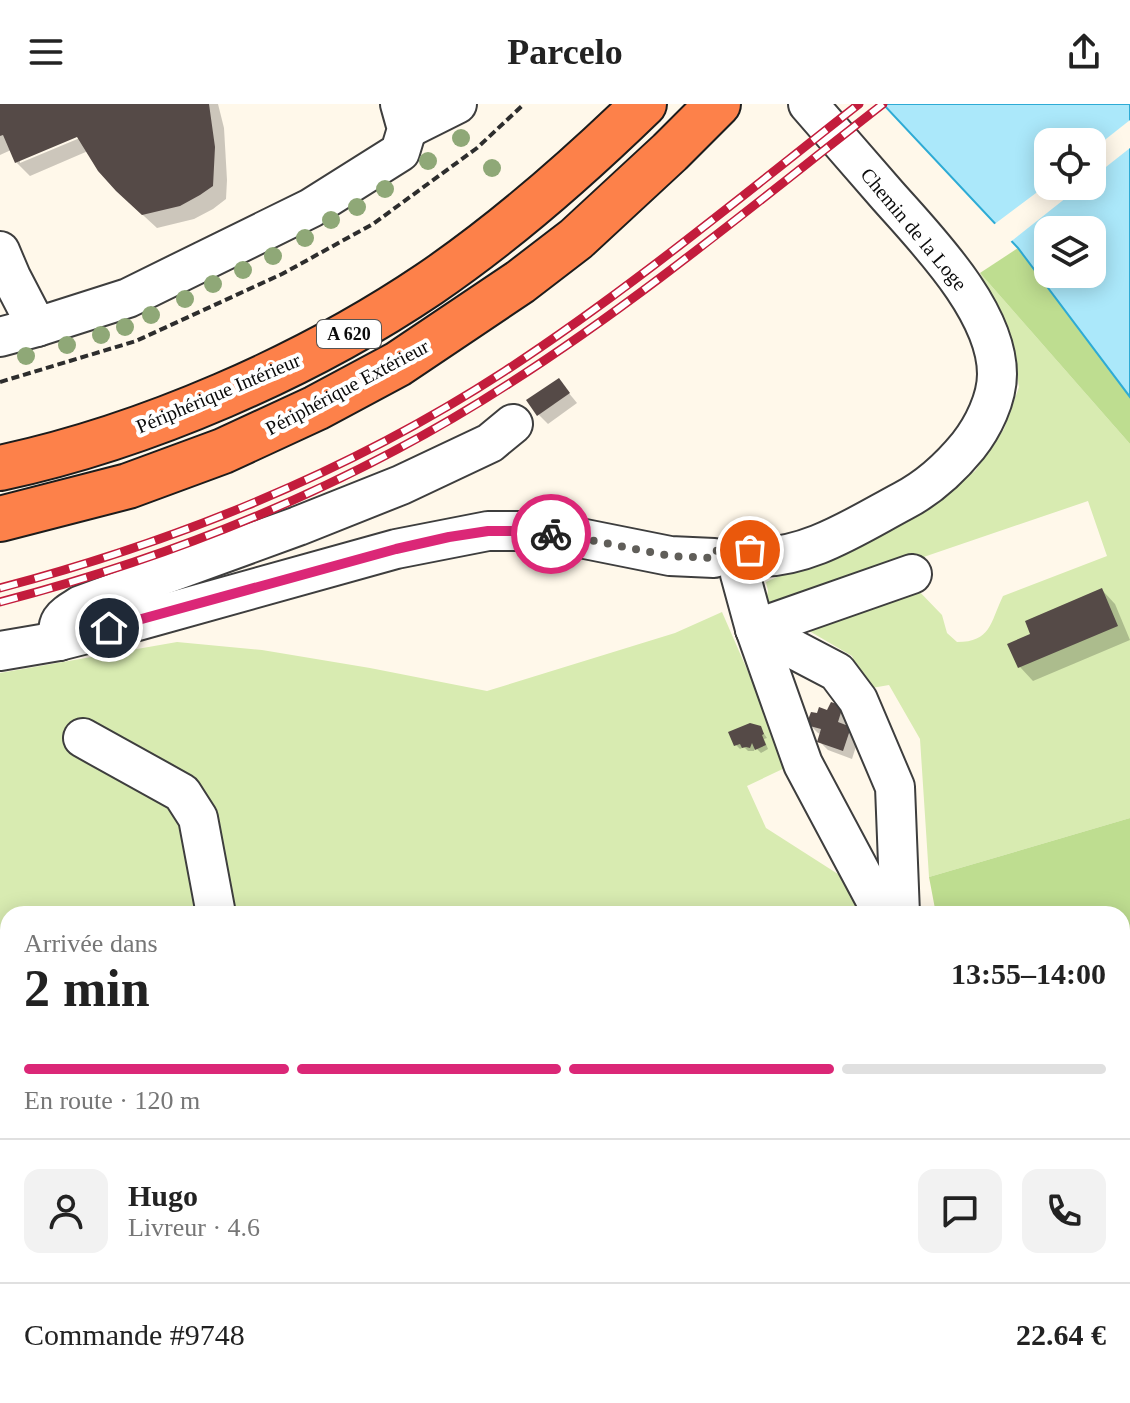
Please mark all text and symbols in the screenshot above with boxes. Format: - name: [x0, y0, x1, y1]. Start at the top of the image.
- icon: menu: [24, 30, 68, 74]
- icon: share: [1062, 30, 1106, 74]
- text: Parcelo: [507, 32, 623, 72]
- map controls: [1034, 128, 1106, 288]
- button: locate: [1034, 128, 1106, 200]
- street label: Chemin de la Loge: [856, 163, 972, 295]
- button: layers: [1034, 216, 1106, 288]
- road number: A 620: [317, 320, 381, 348]
- street label: Périphérique Extérieur: [262, 335, 433, 440]
- street label: Périphérique Intérieur: [133, 348, 304, 438]
- courier: [511, 494, 591, 574]
- icon: bike: [529, 512, 573, 556]
- pin: [716, 516, 784, 584]
- icon: bag: [728, 528, 772, 572]
- pin: [75, 594, 143, 662]
- icon: home: [87, 606, 131, 650]
- text: Arrivée dans: [24, 929, 158, 958]
- text: 13:55–14:00: [951, 957, 1106, 990]
- text: 2 min: [24, 960, 150, 1017]
- text: En route · 120 m: [24, 1086, 200, 1115]
- button: person: [24, 1169, 108, 1253]
- button: chat: [918, 1169, 1002, 1253]
- button: phone: [1022, 1169, 1106, 1253]
- text: Hugo: [128, 1179, 198, 1212]
- text: Livreur · 4.6: [128, 1213, 260, 1242]
- text: Commande #9748: [24, 1318, 245, 1351]
- text: 22.64 €: [1016, 1318, 1106, 1351]

